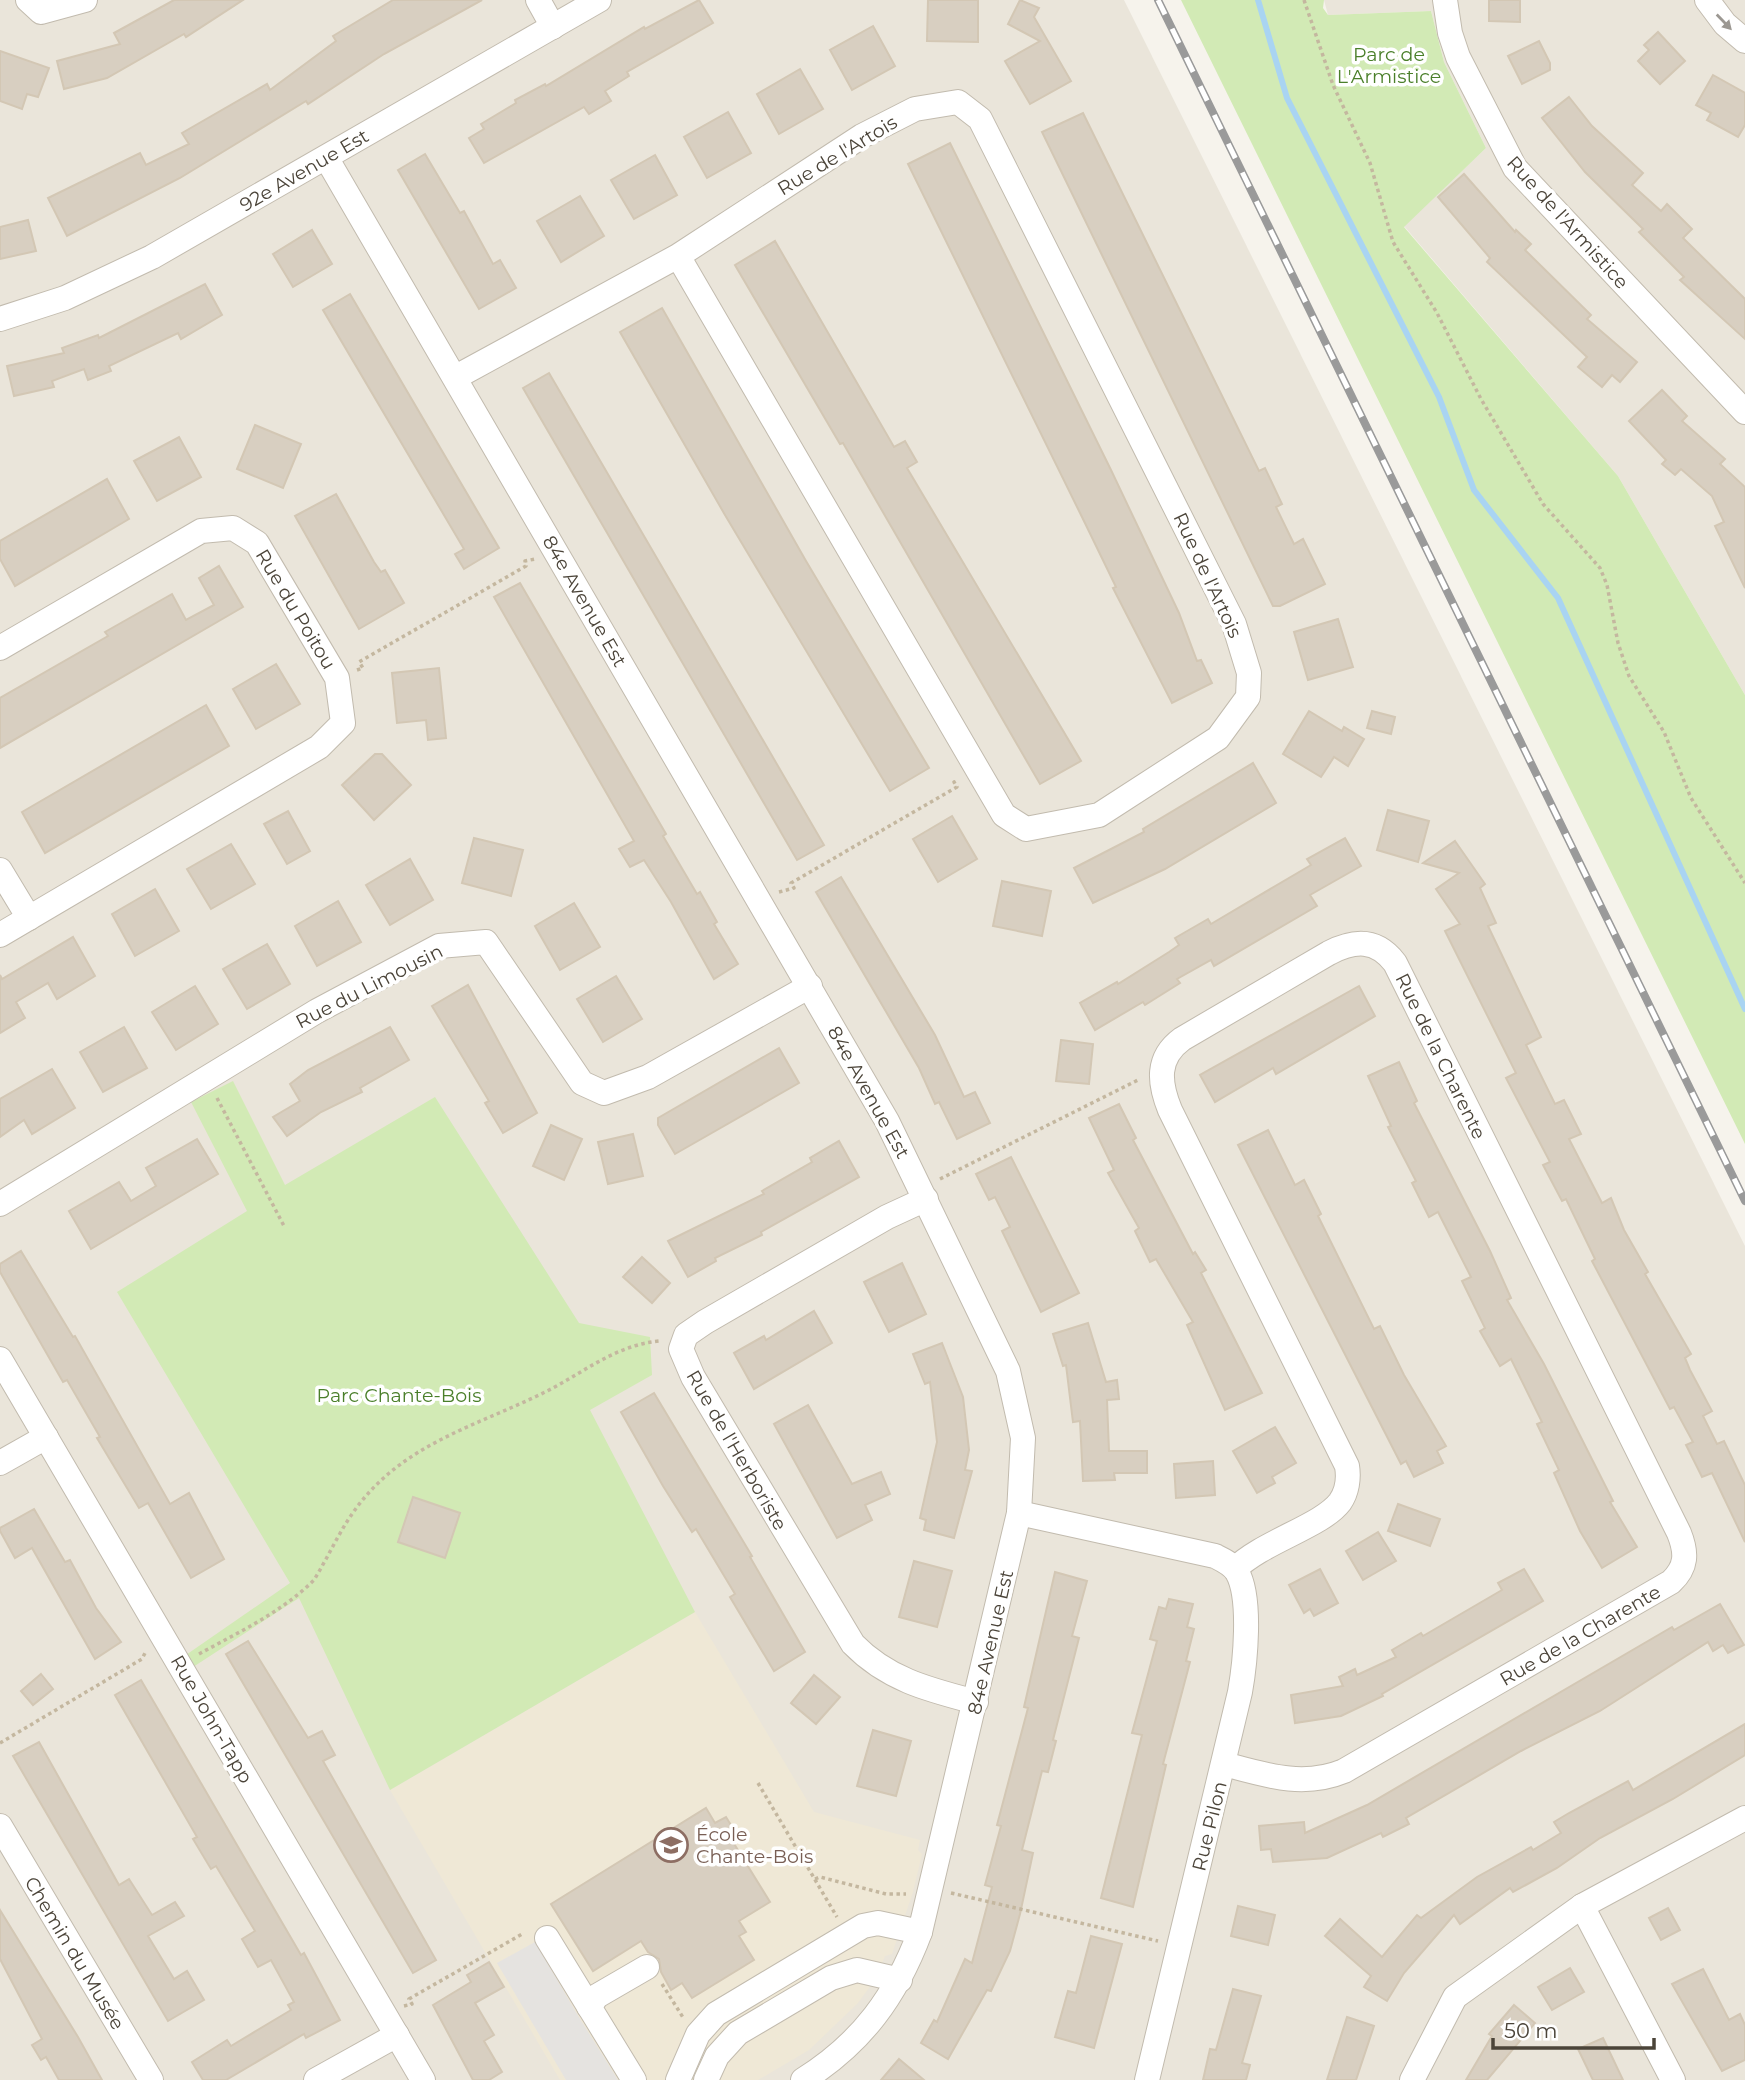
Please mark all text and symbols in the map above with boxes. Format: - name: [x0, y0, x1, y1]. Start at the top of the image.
- one-way arrow: [1715, 13, 1731, 30]
- park label: Parc de L'Armistice: [1337, 43, 1441, 88]
- street label: Rue de l'Artois: [773, 111, 901, 200]
- street label: 92e Avenue Est: [236, 124, 373, 217]
- street label: Rue de l'Armistice: [1502, 151, 1633, 294]
- street label: Rue de l'Artois: [1168, 509, 1247, 642]
- street label: 84e Avenue Est: [538, 532, 632, 671]
- street label: Rue du Poitou: [251, 545, 340, 673]
- street label: Rue du Limousin: [292, 939, 447, 1033]
- street label: Rue de la Charente: [1390, 970, 1491, 1143]
- street label: 84e Avenue Est: [823, 1022, 915, 1163]
- street label: Rue de l'Herboriste: [681, 1366, 792, 1534]
- park label: Parc Chante-Bois: [317, 1384, 481, 1407]
- street label: 84e Avenue Est: [963, 1567, 1018, 1717]
- street label: Rue de la Charente: [1496, 1580, 1665, 1691]
- street label: Rue John-Tapp: [166, 1651, 258, 1787]
- street label: Rue Pilon: [1187, 1779, 1232, 1873]
- place label: École Chante-Bois: [696, 1823, 813, 1868]
- school or university icon: École Chante-Bois: [652, 1826, 690, 1864]
- street label: Chemin du Musée: [20, 1872, 129, 2034]
- scale bar: [1493, 2007, 1654, 2050]
- text: 50 m: [1504, 2018, 1558, 2043]

